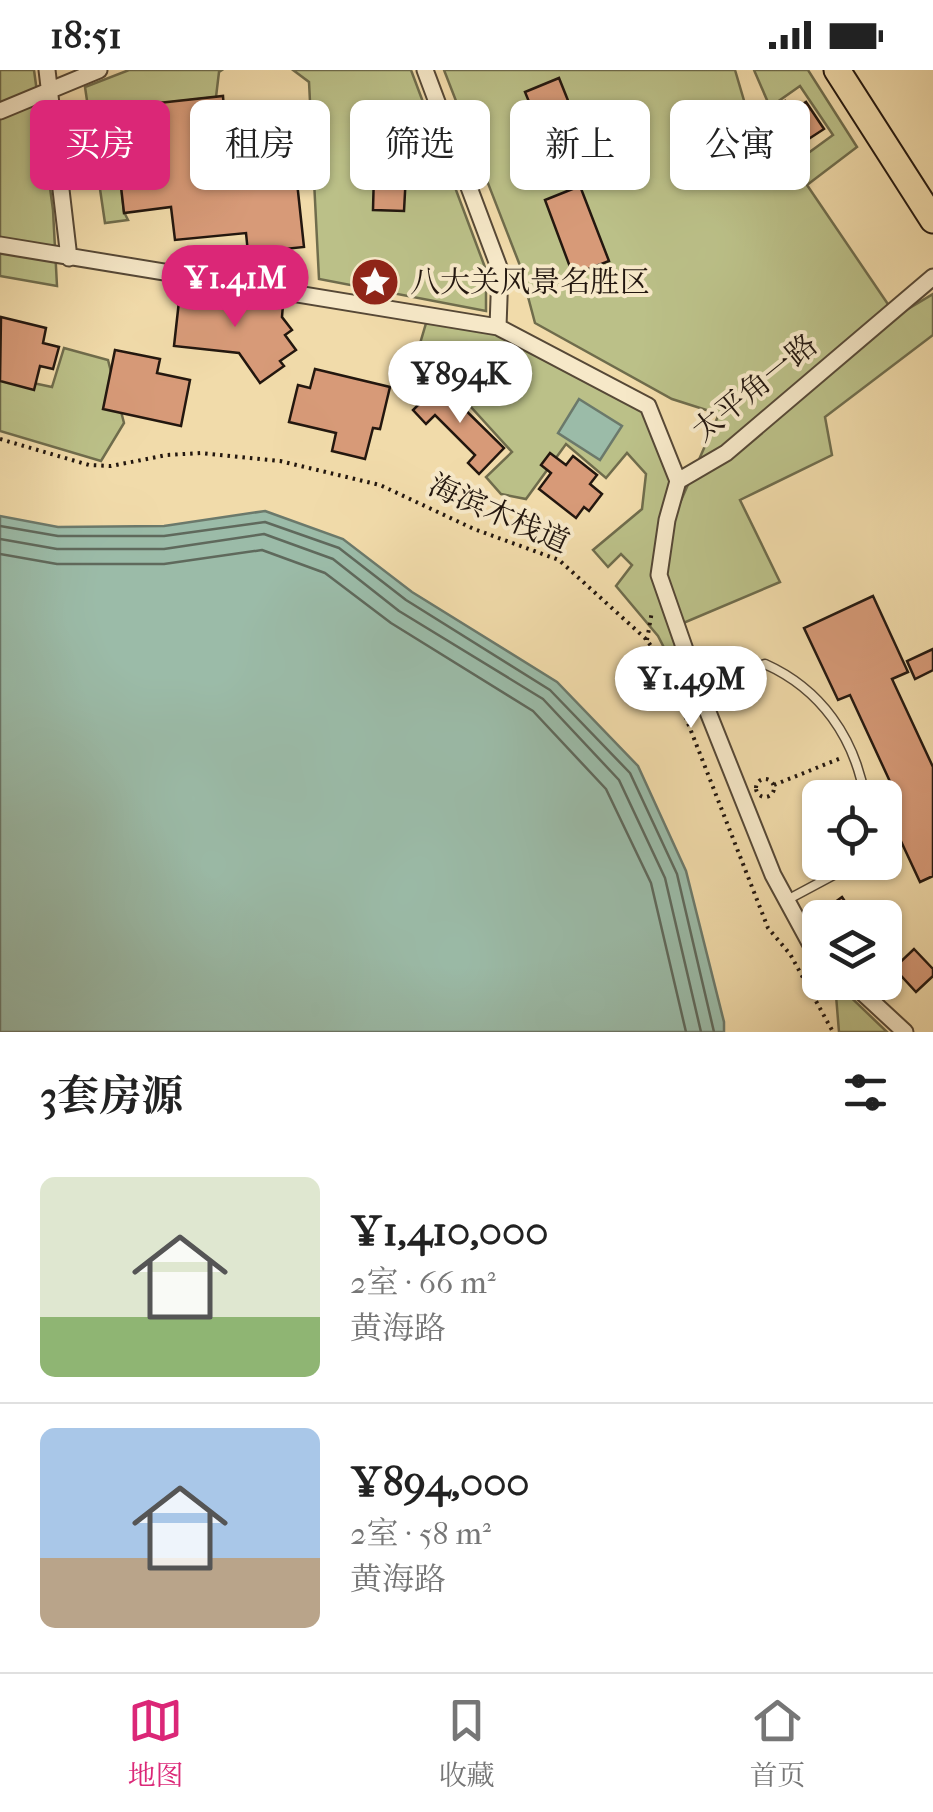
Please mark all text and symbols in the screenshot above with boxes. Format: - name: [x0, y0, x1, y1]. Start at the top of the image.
- text: 18:51: [50, 13, 122, 58]
- chip: 买房: [30, 100, 170, 190]
- chip: 租房: [190, 100, 330, 190]
- chip: 筛选: [350, 100, 490, 190]
- chip: 新上: [510, 100, 650, 190]
- chip: 公寓: [670, 100, 810, 190]
- pin: ¥1.41M: [154, 245, 316, 330]
- place icon: 八大关风景名胜区: [349, 256, 401, 308]
- text: ¥1.41M: [184, 259, 286, 296]
- place label: 八大关风景名胜区: [410, 265, 650, 300]
- street label: 太平角一路: [686, 327, 824, 449]
- pin: ¥894K: [390, 341, 530, 426]
- text: ¥894K: [410, 355, 510, 392]
- street label: 海滨木栈道: [423, 468, 575, 560]
- pin: ¥1.49M: [610, 646, 772, 731]
- text: ¥1.49M: [637, 660, 745, 697]
- map controls: [802, 780, 902, 1000]
- button: locate: [802, 780, 902, 880]
- button: layers: [802, 900, 902, 1000]
- icon: filters: [838, 1065, 893, 1120]
- text: 3套房源: [40, 1072, 183, 1121]
- text: ¥1,410,000: [350, 1207, 548, 1256]
- icon: home: [120, 1217, 240, 1337]
- text: 2室 · 66 m²: [350, 1264, 496, 1301]
- text: 黄海路: [350, 1310, 446, 1347]
- text: ¥894,000: [350, 1458, 530, 1507]
- icon: home: [120, 1468, 240, 1588]
- text: 2室 · 58 m²: [350, 1515, 491, 1552]
- text: 黄海路: [350, 1561, 446, 1598]
- tab: 地图: [127, 1693, 184, 1793]
- tab: 收藏: [438, 1693, 495, 1793]
- tab: 首页: [749, 1693, 806, 1793]

